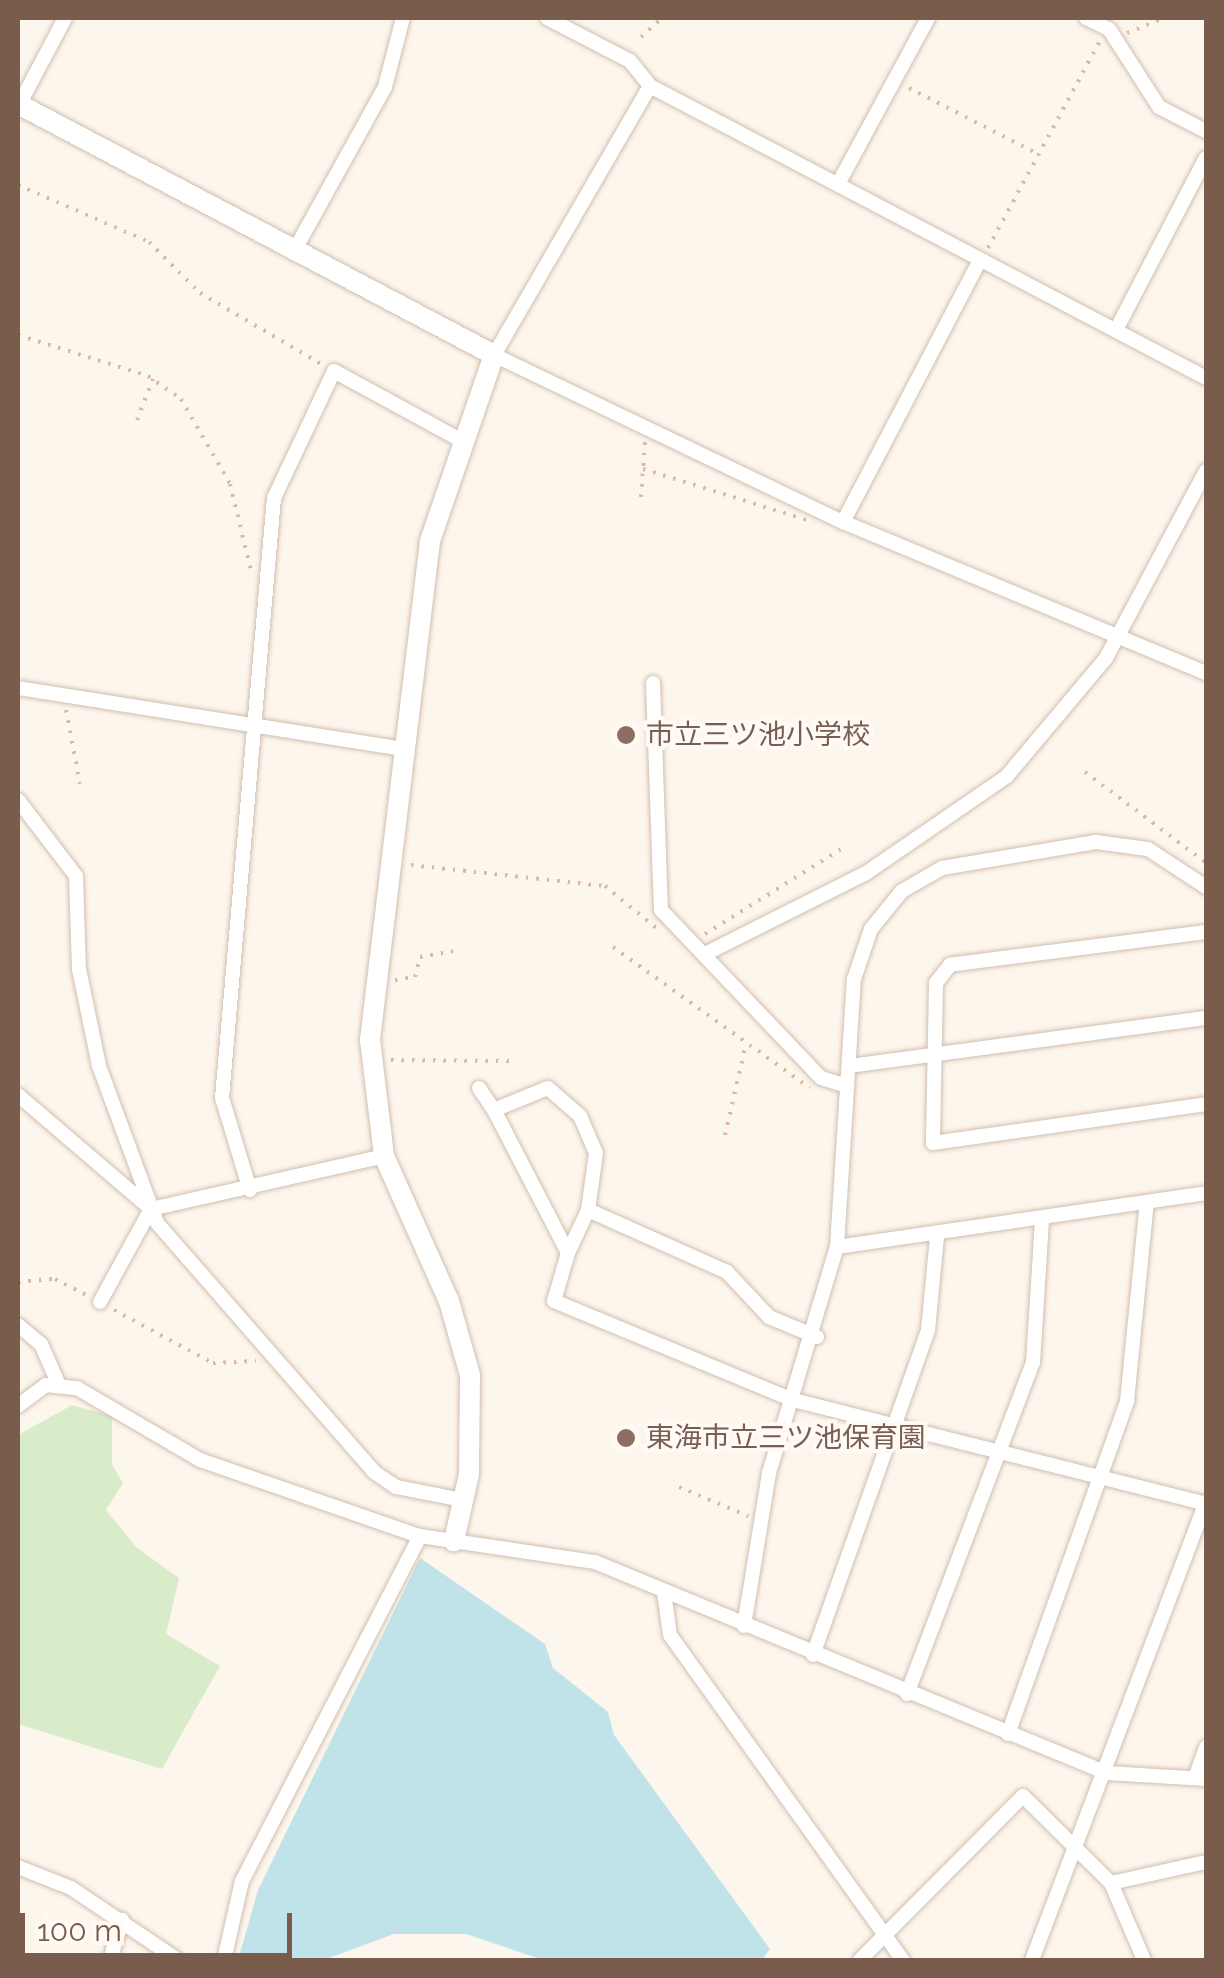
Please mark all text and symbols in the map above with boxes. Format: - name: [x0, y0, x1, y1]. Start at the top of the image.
- place label: 市立三ツ池小学校: [646, 718, 870, 752]
- marker: 市立三ツ池小学校: [615, 724, 637, 746]
- place label: 東海市立三ツ池保育園: [646, 1421, 926, 1455]
- marker: 東海市立三ツ池保育園: [615, 1427, 637, 1449]
- scale bar: [25, 1893, 298, 1955]
- text: 100 m: [37, 1913, 122, 1948]

